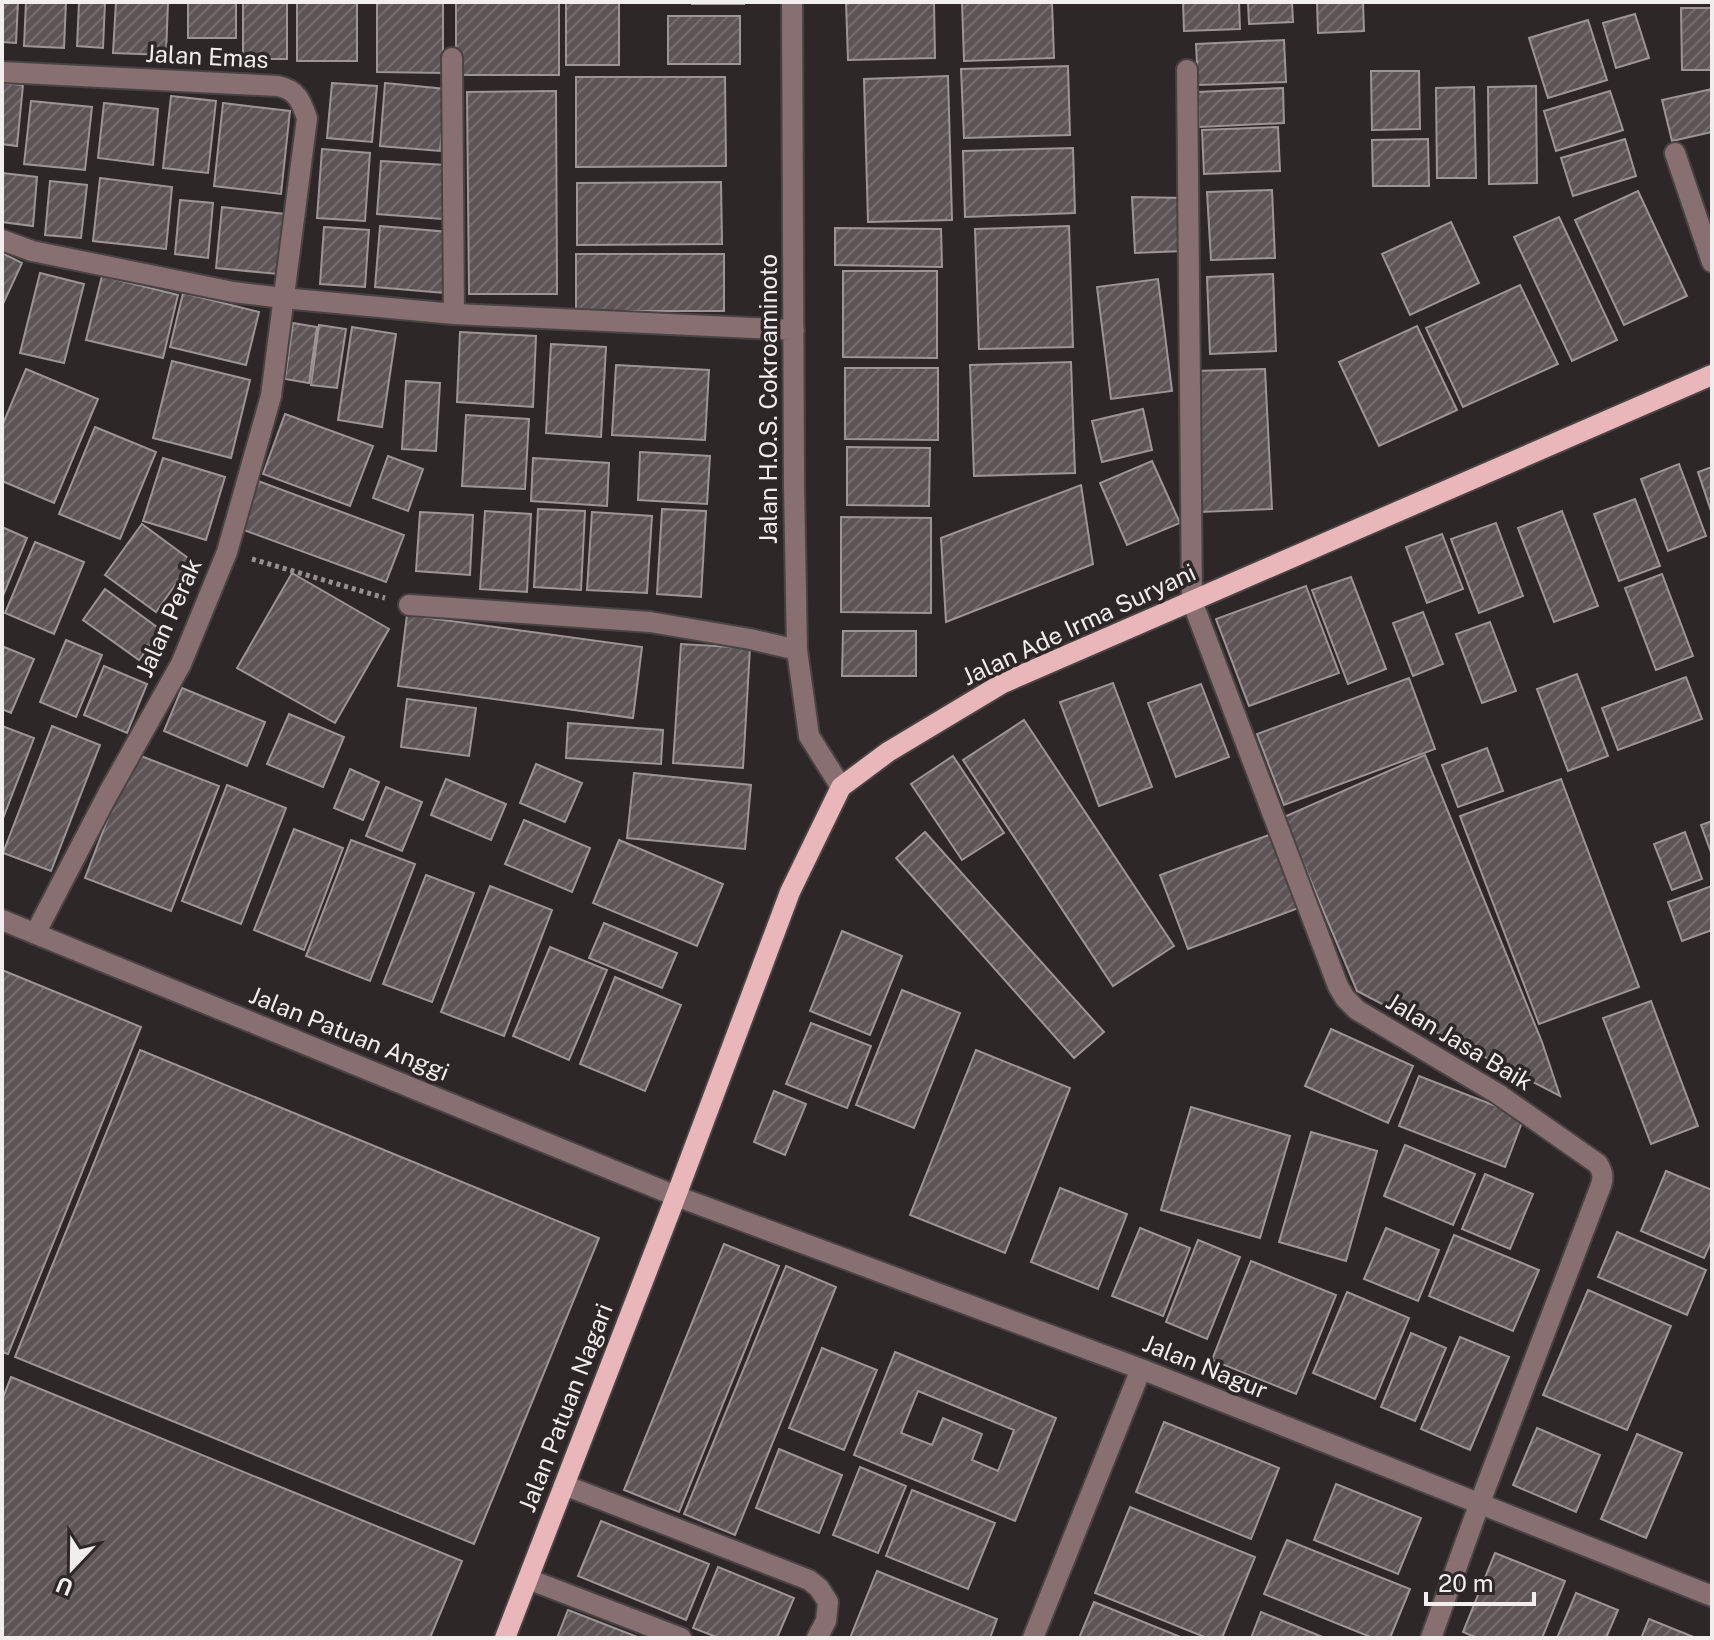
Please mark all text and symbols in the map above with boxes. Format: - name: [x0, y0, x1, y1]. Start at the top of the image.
- street label: Jalan Emas: [145, 39, 269, 73]
- street label: Jalan H.O.S. Cokroaminoto: [754, 254, 782, 544]
- street label: Jalan Perak: [129, 554, 207, 681]
- street label: Jalan Ade Irma Suryani: [957, 558, 1200, 691]
- street label: Jalan Patuan Anggi: [245, 980, 453, 1086]
- street label: Jalan Jasa Baik: [1381, 987, 1538, 1096]
- street label: Jalan Patuan Nagari: [512, 1299, 618, 1516]
- street label: Jalan Nagur: [1139, 1328, 1272, 1404]
- north arrow: [32, 1528, 112, 1608]
- scale bar: [1426, 1556, 1534, 1606]
- text: 20 m: [1438, 1569, 1494, 1597]
- text: U: [52, 1572, 77, 1602]

